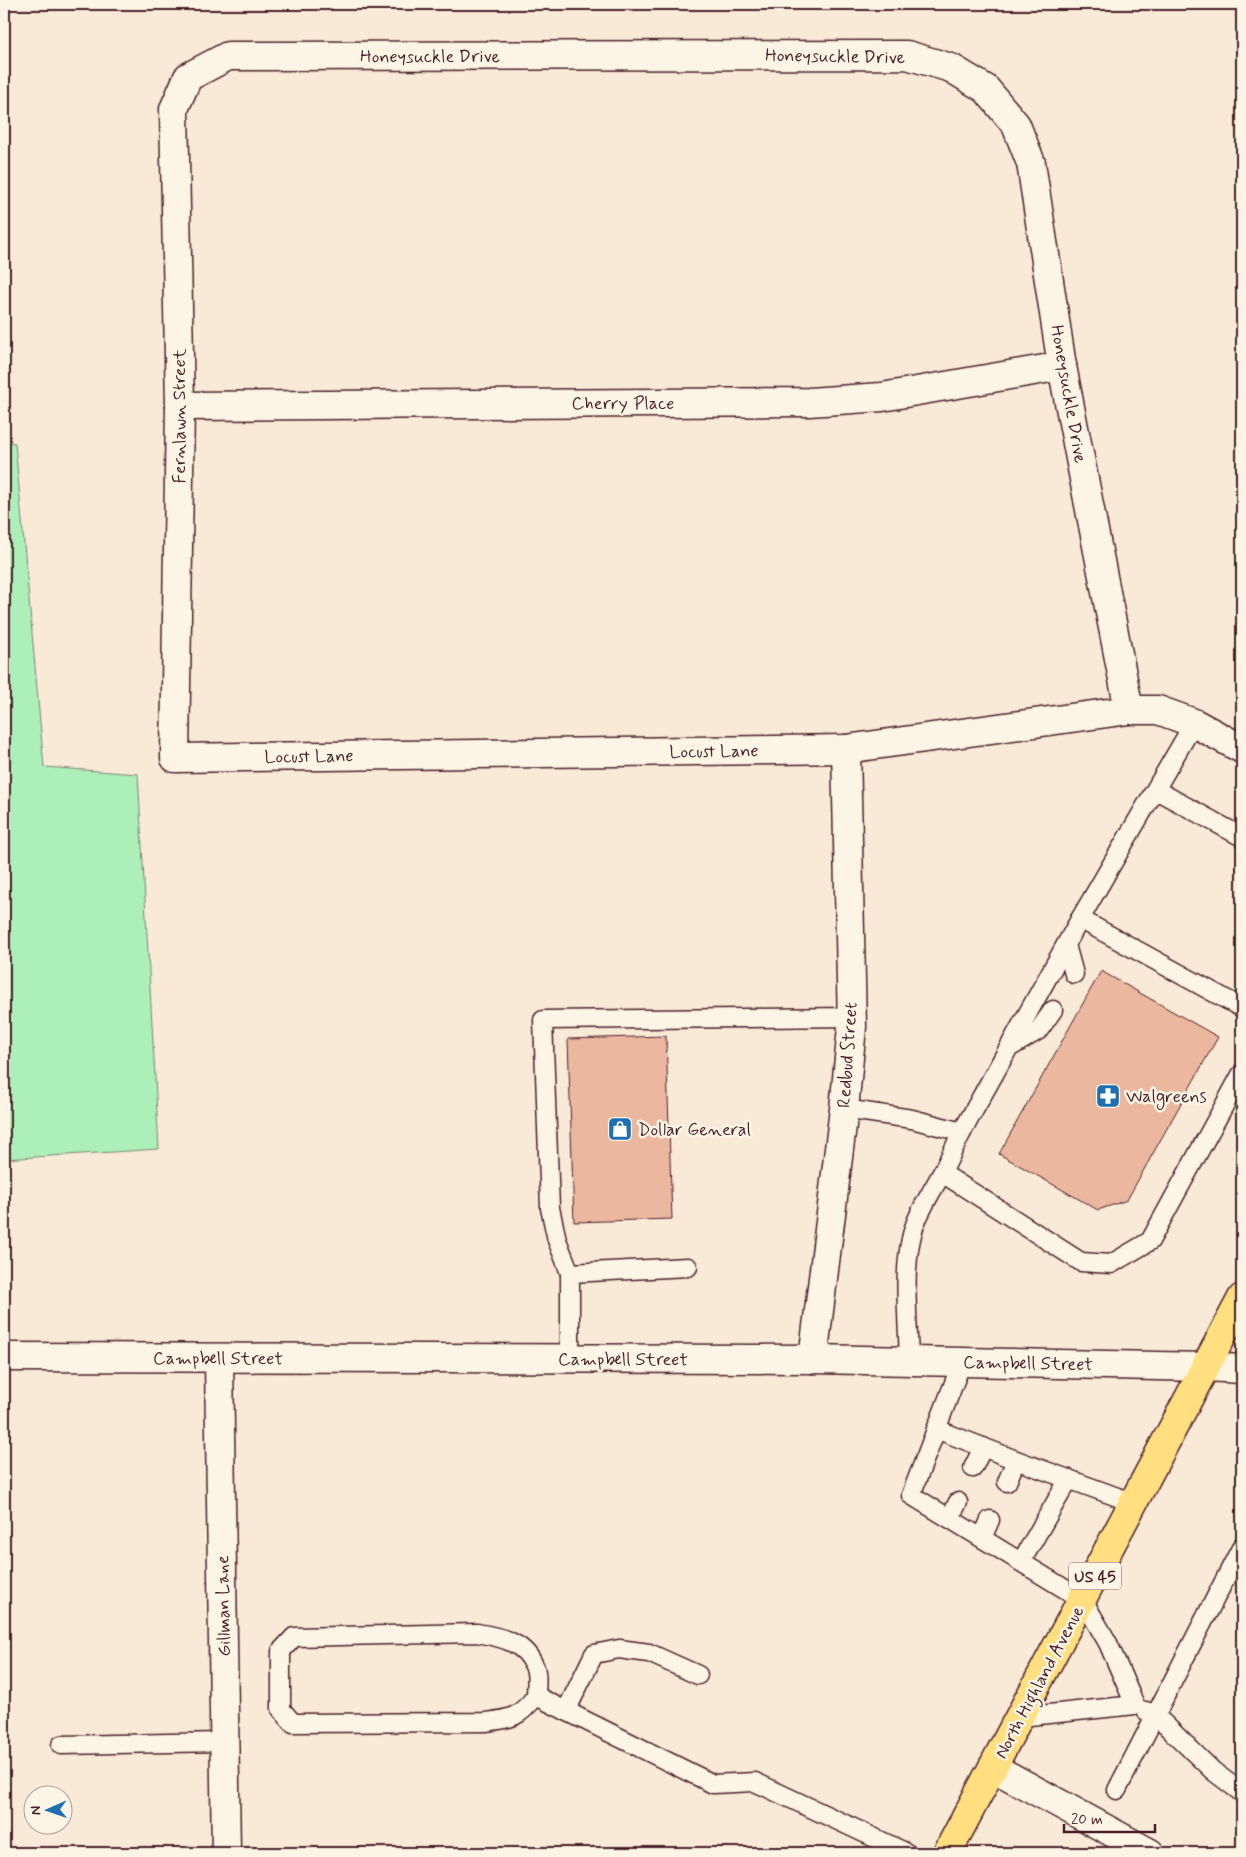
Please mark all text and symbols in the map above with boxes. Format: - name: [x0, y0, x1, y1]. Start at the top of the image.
- street label: Honeysuckle Drive: [765, 44, 905, 70]
- street label: Honeysuckle Drive: [360, 45, 500, 69]
- street label: Honeysuckle Drive: [1044, 323, 1092, 465]
- street label: Fernlawn Street: [168, 348, 192, 483]
- street label: Cherry Place: [572, 392, 674, 416]
- street label: Locust Lane: [669, 739, 759, 765]
- street label: Locust Lane: [264, 744, 354, 770]
- street label: Redbud Street: [832, 1001, 864, 1109]
- pharmacy icon: Walgreens: [1095, 1083, 1121, 1109]
- place label: Walgreens: [1126, 1085, 1207, 1110]
- shop icon: Dollar General: [607, 1116, 633, 1142]
- place label: Dollar General: [638, 1118, 751, 1142]
- street label: Campbell Street: [153, 1347, 283, 1371]
- street label: Campbell Street: [558, 1348, 688, 1372]
- street label: Campbell Street: [963, 1351, 1093, 1377]
- street label: Gillman Lane: [211, 1555, 237, 1657]
- road number: US 45: [1069, 1562, 1121, 1590]
- street label: North Highland Avenue: [989, 1602, 1092, 1764]
- north arrow: [22, 1784, 72, 1834]
- scale bar: [1064, 1802, 1155, 1834]
- text: N: [27, 1805, 45, 1815]
- text: 20 m: [1071, 1810, 1103, 1830]

